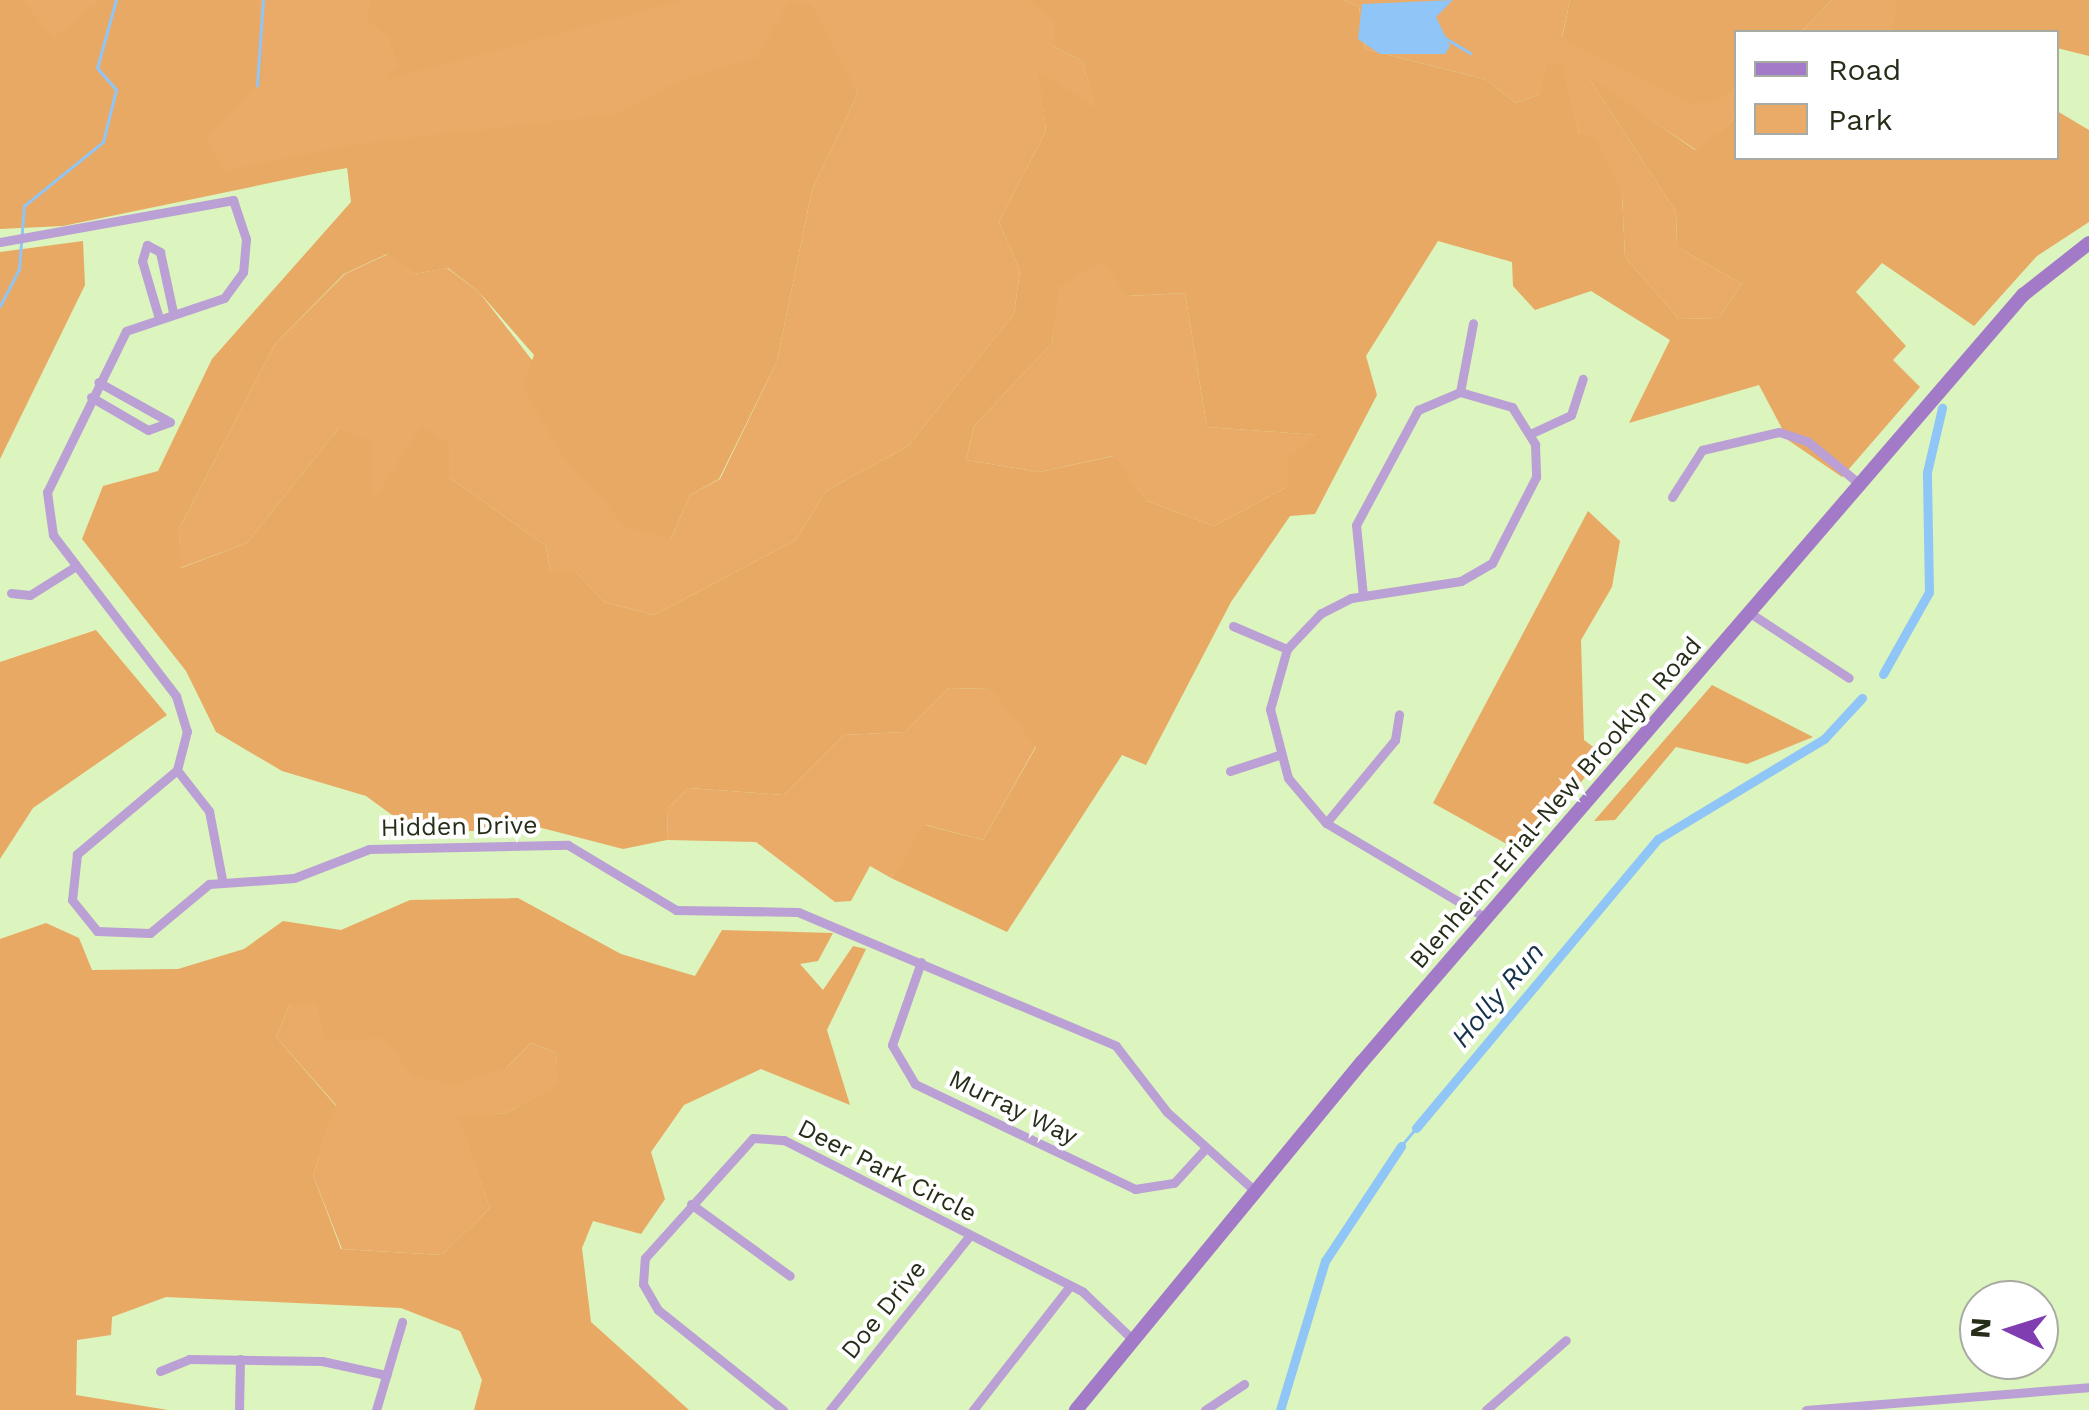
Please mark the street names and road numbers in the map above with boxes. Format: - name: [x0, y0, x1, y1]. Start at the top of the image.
- street label: Blenheim-Erial-New Brooklyn Road: [1404, 631, 1708, 975]
- street label: Hidden Drive: [380, 811, 538, 843]
- street label: Murray Way: [943, 1064, 1083, 1152]
- street label: Deer Park Circle: [792, 1113, 982, 1229]
- street label: Doe Drive: [835, 1255, 933, 1365]

